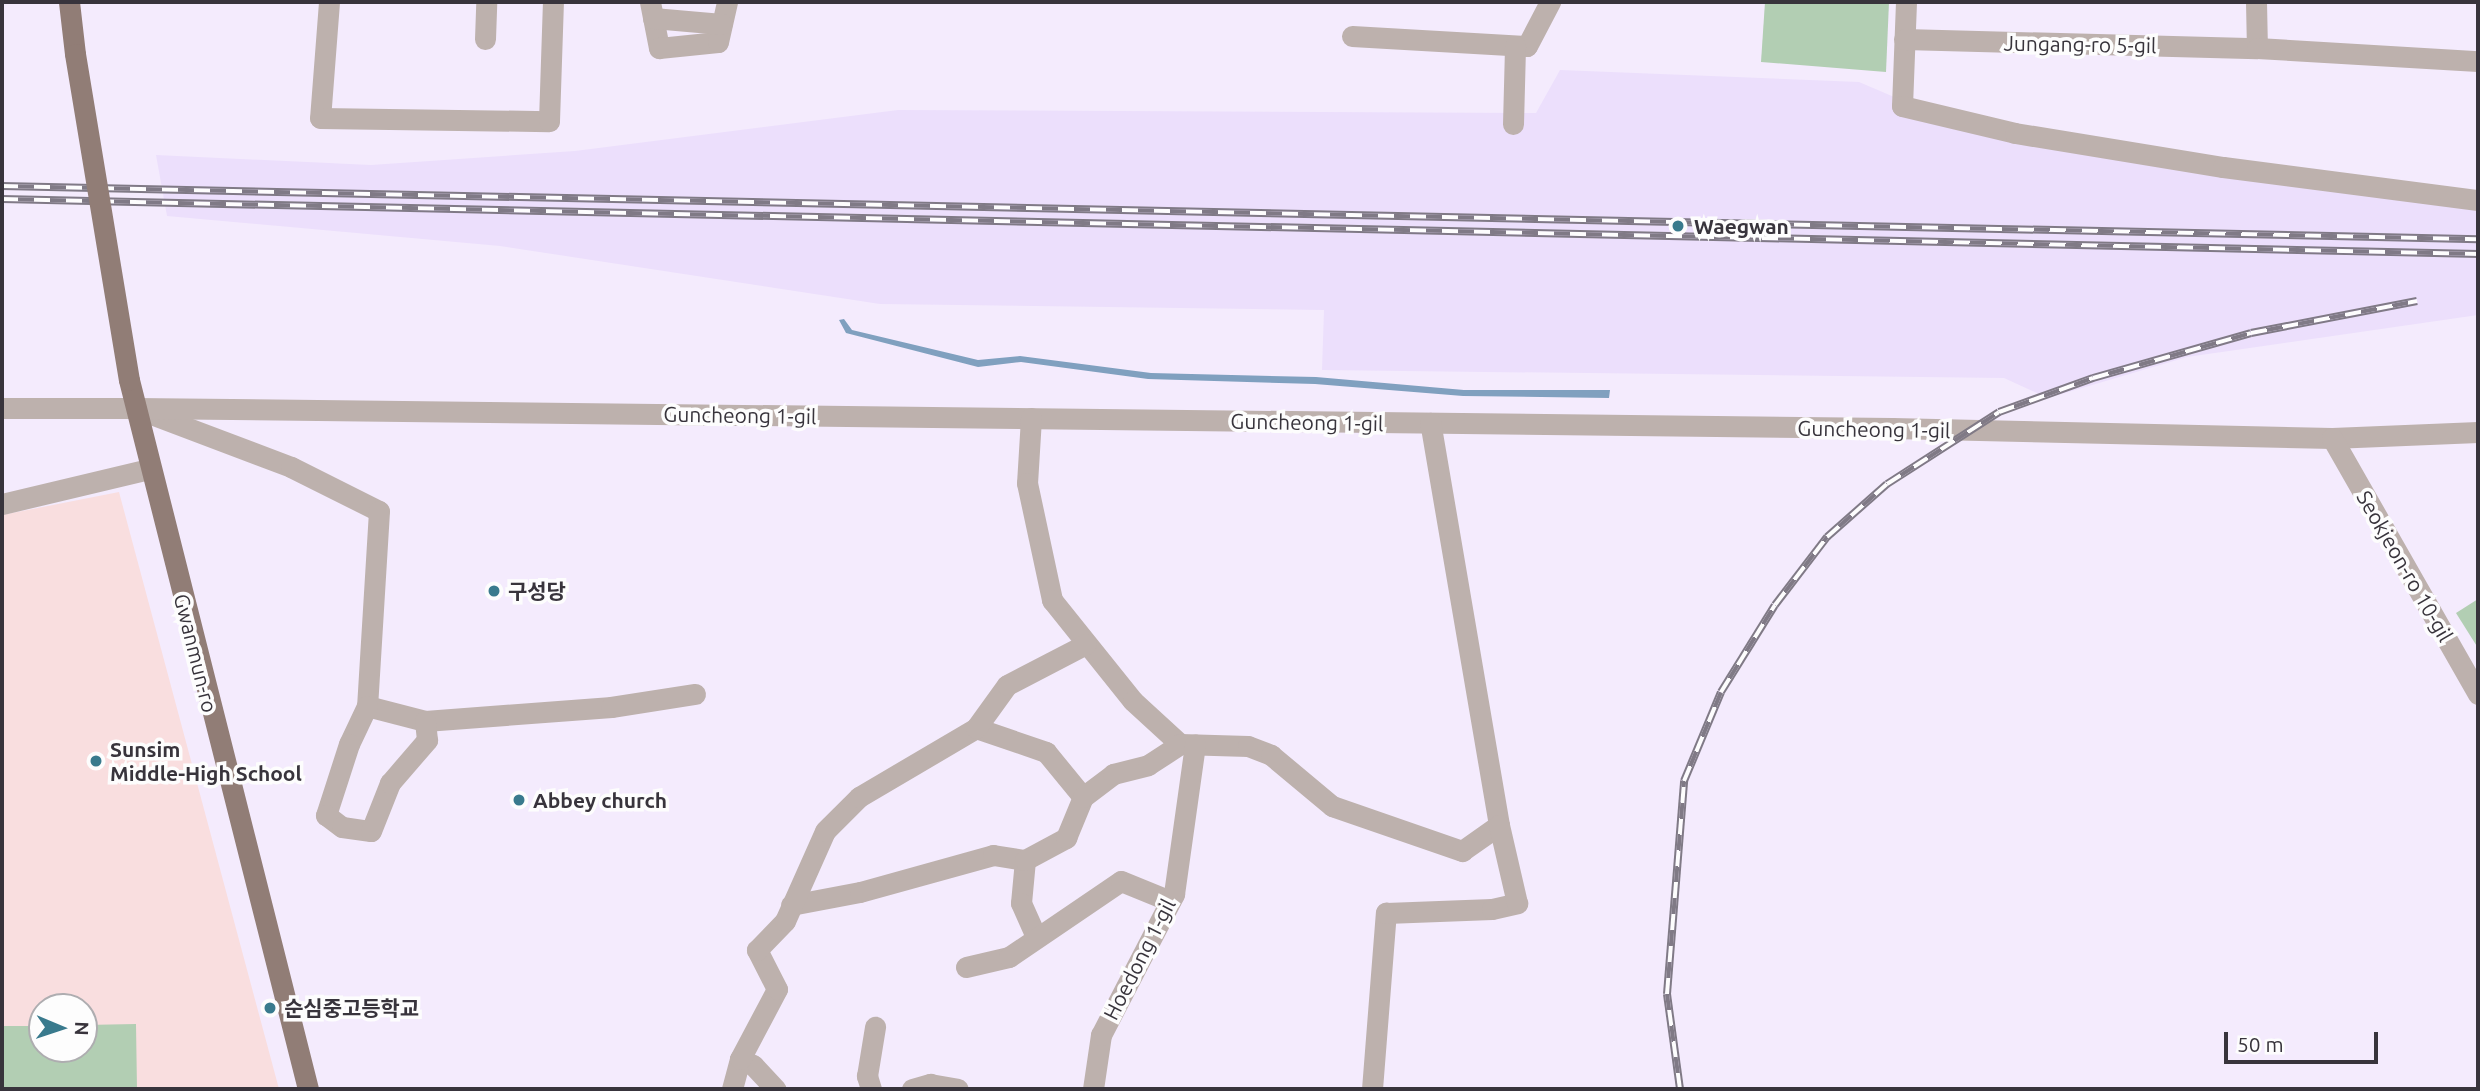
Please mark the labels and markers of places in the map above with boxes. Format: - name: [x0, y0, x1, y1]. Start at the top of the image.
- place label: Waegwan: [1694, 213, 1789, 239]
- marker: Waegwan: [1668, 216, 1688, 236]
- place label: 구성당: [508, 578, 566, 604]
- marker: 구성당: [486, 583, 502, 599]
- place label: Sunsim Middle-High School: [110, 736, 302, 786]
- marker: Sunsim Middle-High School: [88, 753, 104, 769]
- place label: Abbey church: [533, 787, 667, 813]
- marker: Abbey church: [511, 792, 527, 808]
- place label: 순심중고등학교: [284, 995, 419, 1021]
- marker: 순심중고등학교: [262, 1000, 278, 1016]

